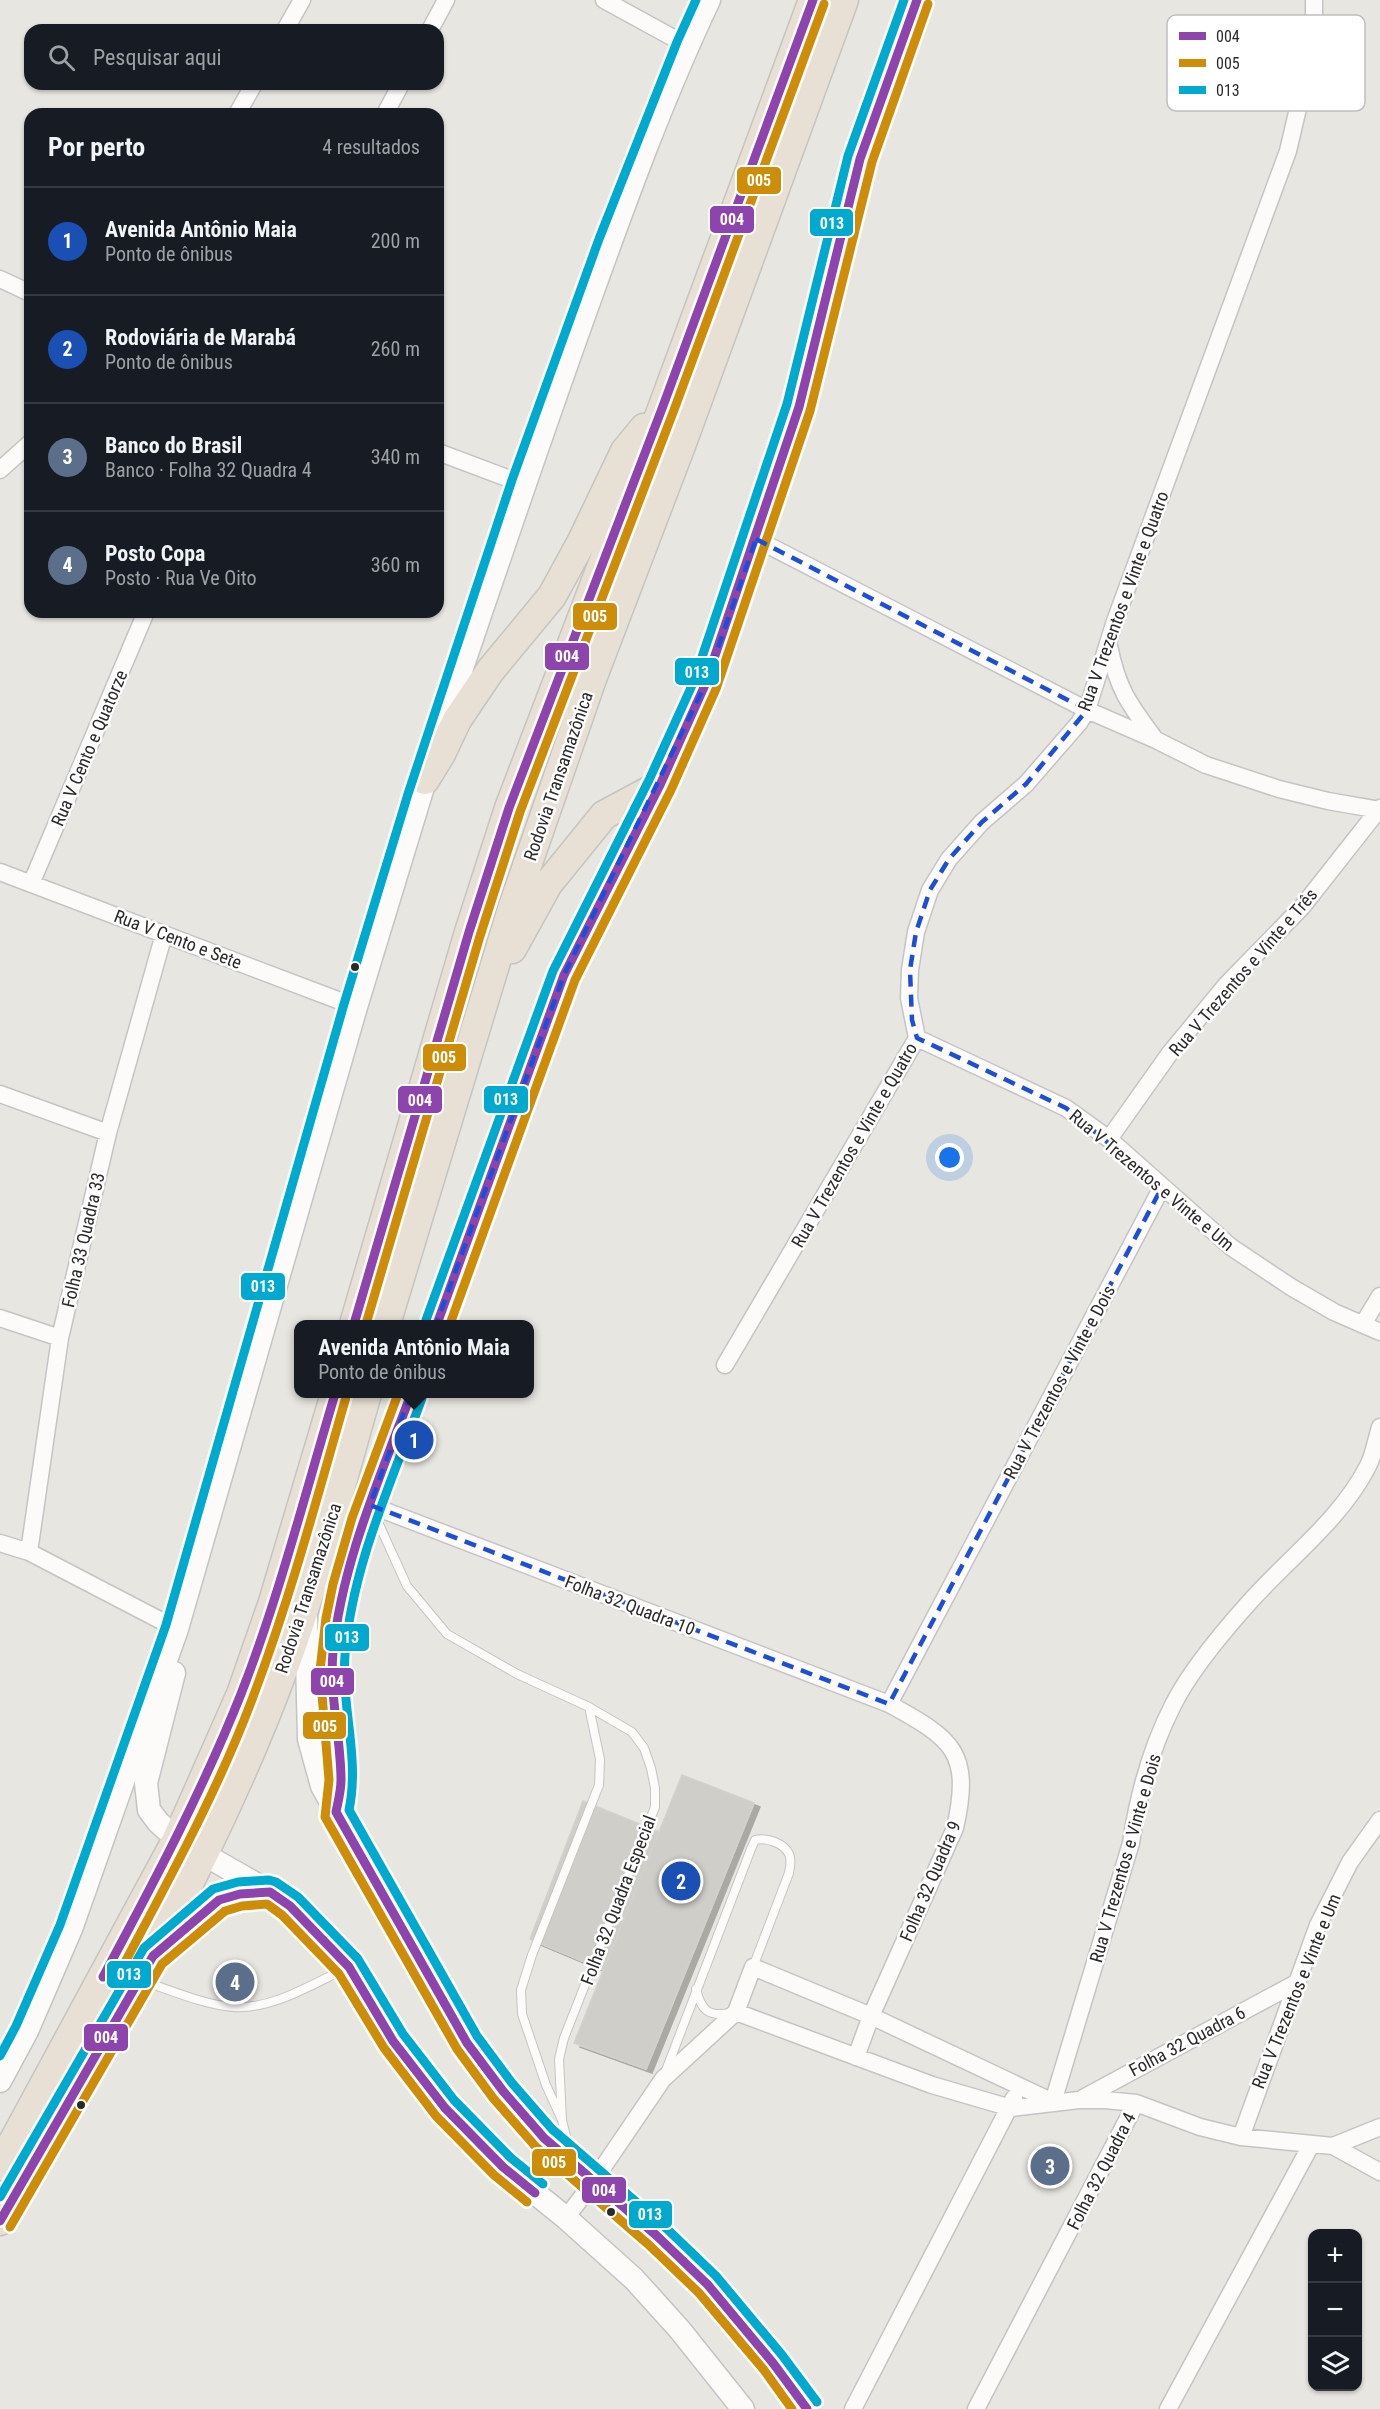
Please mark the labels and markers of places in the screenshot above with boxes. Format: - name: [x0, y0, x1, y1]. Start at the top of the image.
- unlabelled marker: [349, 961, 361, 973]
- pin: 1: [394, 1418, 434, 1462]
- pin: 2: [662, 1858, 700, 1904]
- pin: 4: [216, 1960, 254, 2004]
- unlabelled marker: [75, 2099, 87, 2111]
- pin: 3: [1030, 2144, 1070, 2188]
- unlabelled marker: [605, 2206, 617, 2218]

